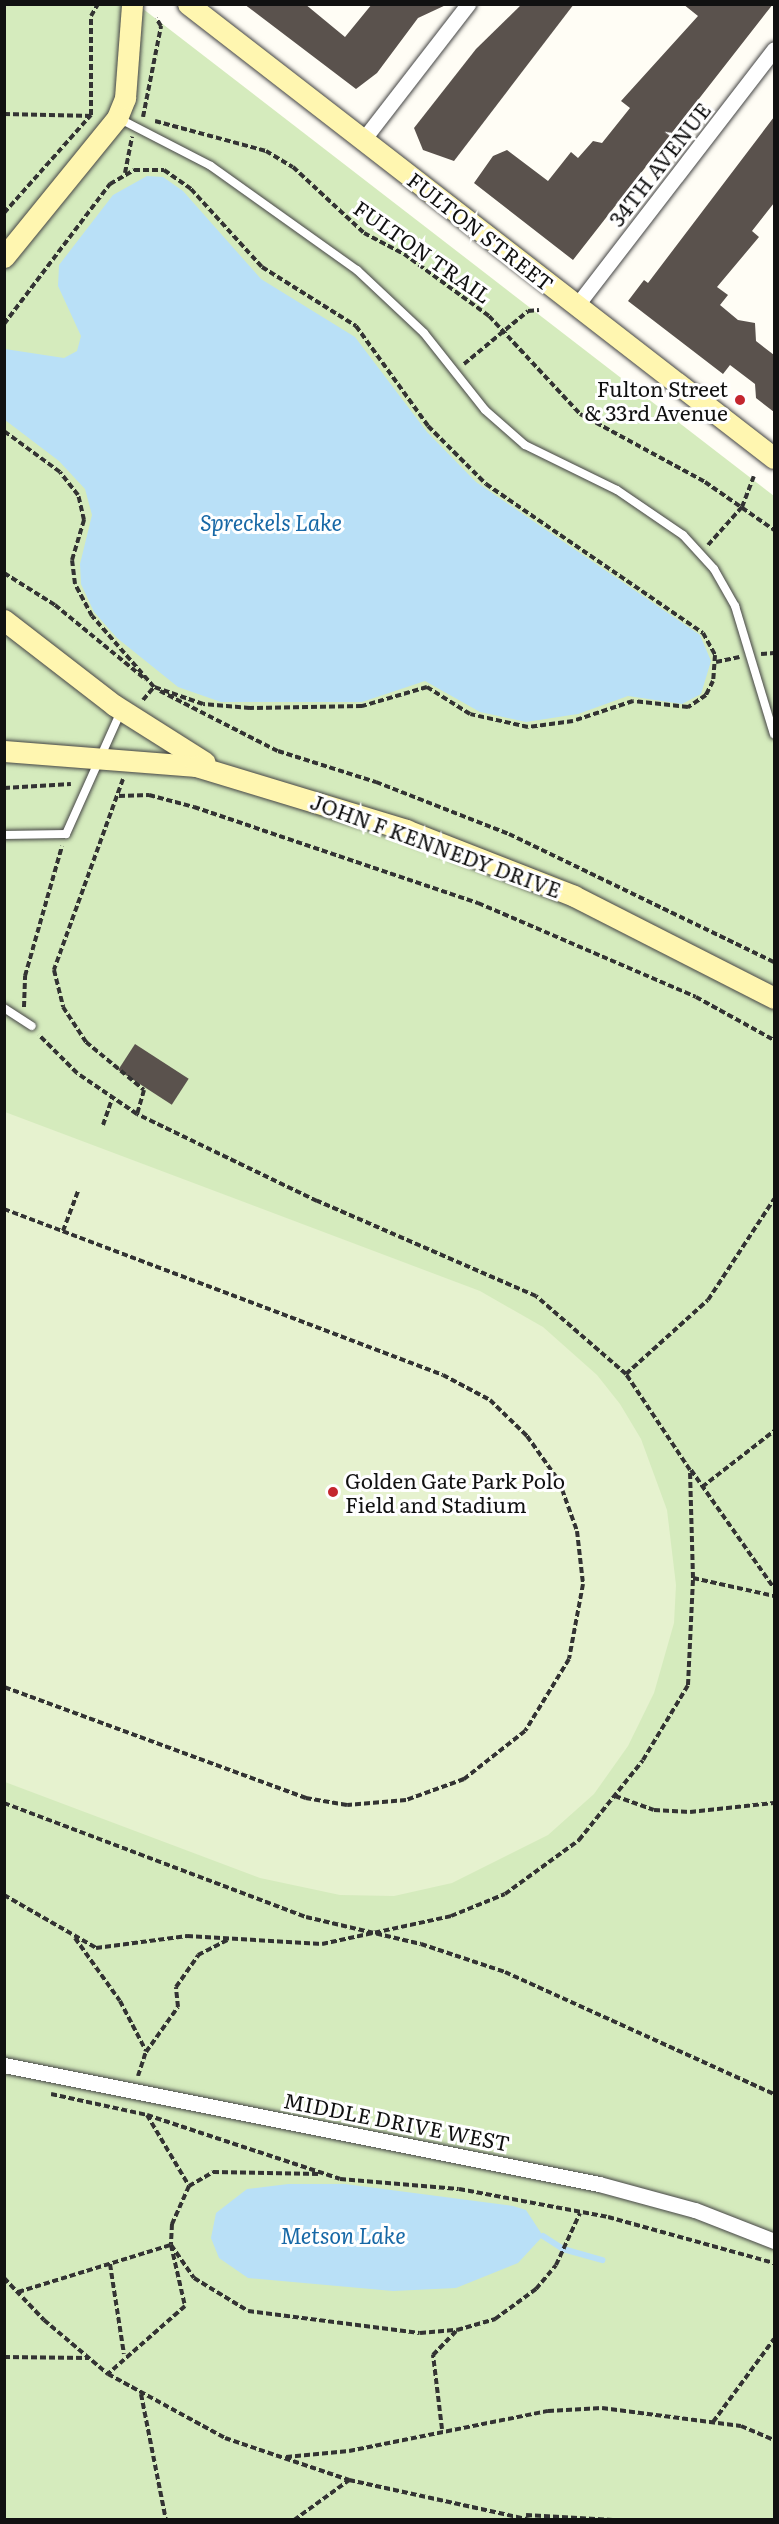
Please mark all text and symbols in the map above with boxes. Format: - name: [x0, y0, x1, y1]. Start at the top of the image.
- street label: 34TH AVENUE: [603, 97, 715, 231]
- street label: FULTON STREET: [403, 166, 559, 296]
- street label: FULTON TRAIL: [350, 194, 496, 308]
- place label: Fulton Street & 33rd Avenue: [584, 375, 728, 425]
- marker: Fulton Street & 33rd Avenue: [733, 393, 747, 407]
- water label: Spreckels Lake: [200, 509, 342, 535]
- street label: JOHN F KENNEDY DRIVE: [307, 788, 565, 902]
- place label: Golden Gate Park Polo Field and Stadium: [345, 1467, 565, 1517]
- marker: Golden Gate Park Polo Field and Stadium: [326, 1485, 340, 1499]
- street label: MIDDLE DRIVE WEST: [282, 2087, 512, 2155]
- water label: Metson Lake: [280, 2222, 406, 2248]

